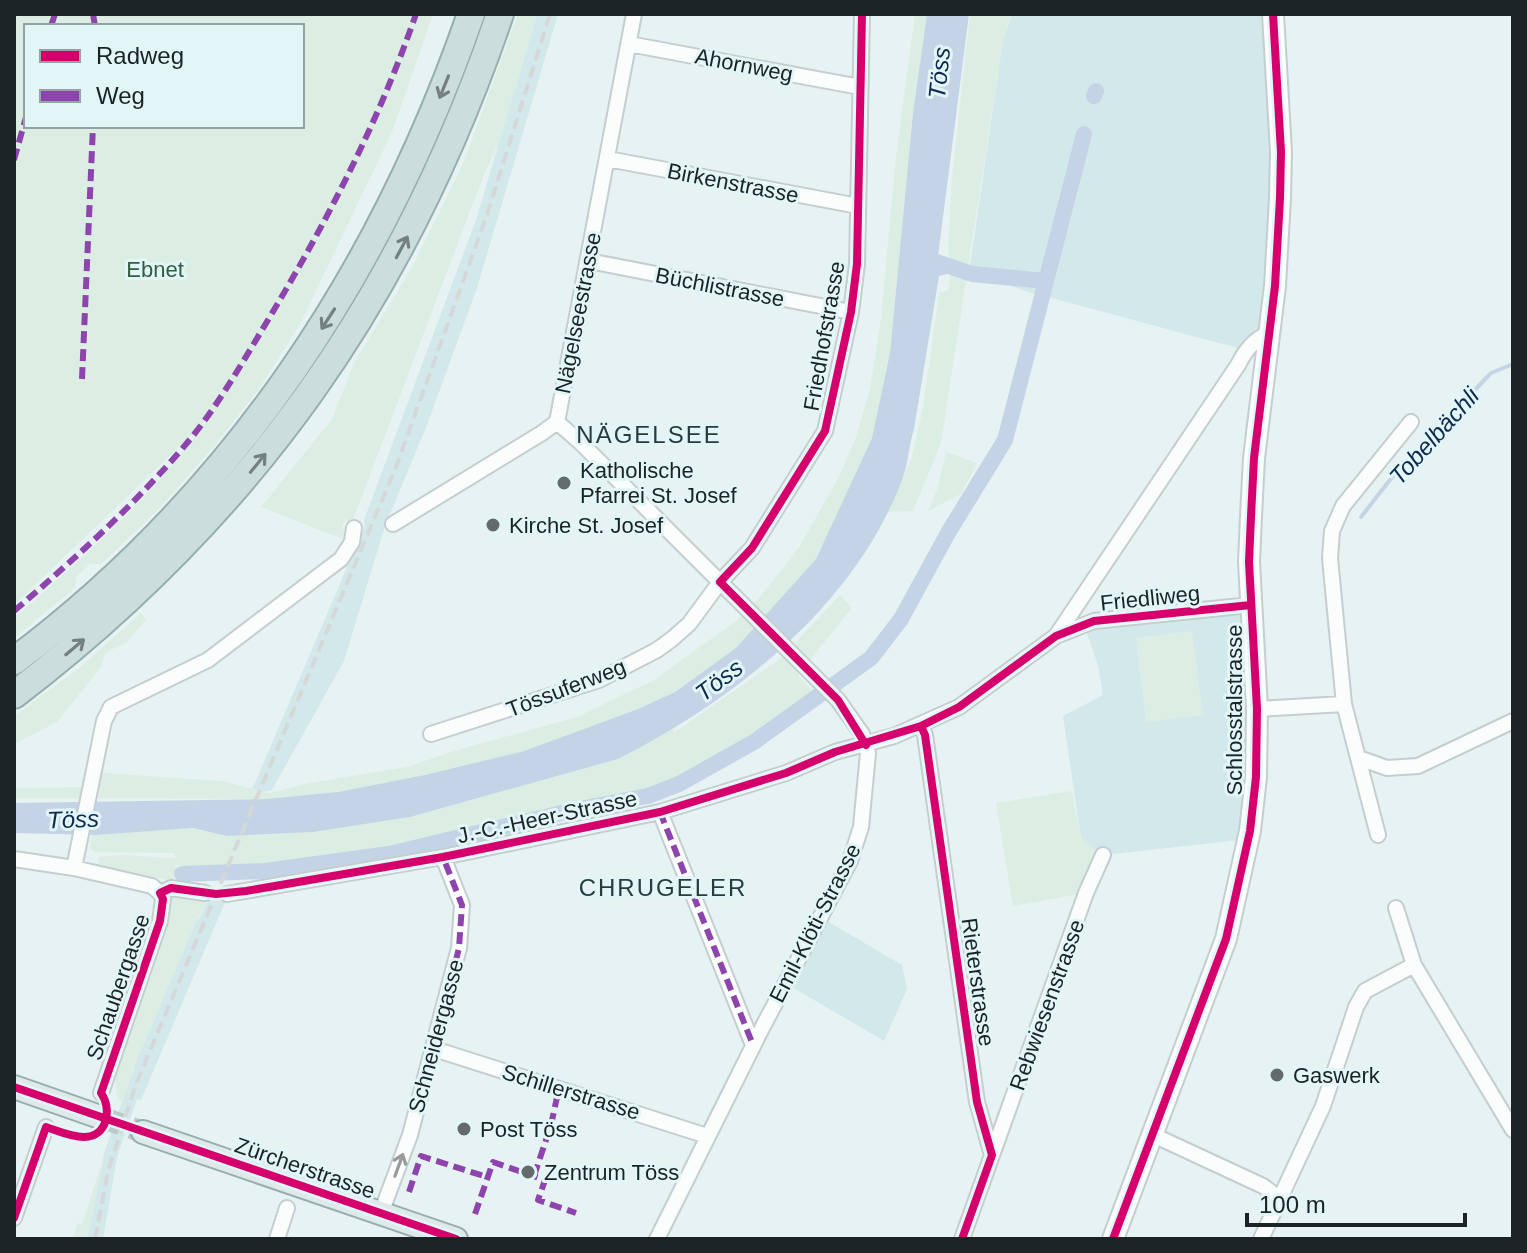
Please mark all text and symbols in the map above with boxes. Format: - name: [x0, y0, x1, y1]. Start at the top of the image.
- legend: [24, 24, 304, 128]
- text: Radweg: [96, 42, 184, 69]
- street label: Ahornweg: [693, 43, 795, 87]
- water label: Töss: [923, 46, 955, 100]
- one-way arrow: [436, 74, 451, 99]
- text: Weg: [96, 82, 145, 109]
- street label: Birkenstrasse: [665, 158, 801, 208]
- street label: Nägelseestrasse: [550, 230, 606, 396]
- one-way arrow: [394, 235, 410, 259]
- park label: Ebnet: [126, 257, 184, 282]
- street label: Friedhofstrasse: [799, 259, 849, 413]
- street label: Büchlistrasse: [653, 262, 787, 312]
- one-way arrow: [320, 307, 336, 330]
- water label: Tobelbächli: [1384, 382, 1485, 490]
- district label: NÄGELSEE: [576, 421, 722, 448]
- one-way arrow: [249, 453, 267, 474]
- place label: Katholische Pfarrei St. Josef: [580, 458, 737, 508]
- marker: Katholische Pfarrei St. Josef: [555, 474, 573, 492]
- place label: Kirche St. Josef: [509, 513, 664, 538]
- marker: Kirche St. Josef: [484, 516, 502, 534]
- street label: Friedliweg: [1099, 580, 1201, 616]
- street label: Schlosstalstrasse: [1222, 624, 1247, 796]
- one-way arrow: [64, 638, 85, 656]
- street label: Tössuferweg: [503, 654, 629, 722]
- water label: Töss: [690, 654, 748, 706]
- street label: J.-C.-Heer-Strasse: [455, 786, 639, 848]
- water label: Töss: [47, 805, 99, 833]
- street label: Emil-Klöti-Strasse: [764, 839, 866, 1007]
- district label: CHRUGELER: [579, 874, 747, 901]
- street label: Schaubergasse: [81, 911, 155, 1063]
- street label: Rieterstrasse: [957, 916, 999, 1048]
- street label: Rebwiesenstrasse: [1005, 916, 1089, 1094]
- street label: Schneidergasse: [404, 957, 468, 1115]
- street label: Schillerstrasse: [499, 1059, 643, 1125]
- place label: Gaswerk: [1293, 1063, 1381, 1088]
- marker: Gaswerk: [1268, 1066, 1286, 1084]
- place label: Post Töss: [480, 1117, 577, 1142]
- marker: Post Töss: [455, 1120, 473, 1138]
- street label: Zürcherstrasse: [232, 1132, 378, 1204]
- one-way arrow: [393, 1153, 407, 1178]
- place label: Zentrum Töss: [544, 1160, 679, 1185]
- marker: Zentrum Töss: [519, 1163, 537, 1181]
- scale bar: [1247, 1177, 1465, 1227]
- text: 100 m: [1259, 1191, 1326, 1218]

